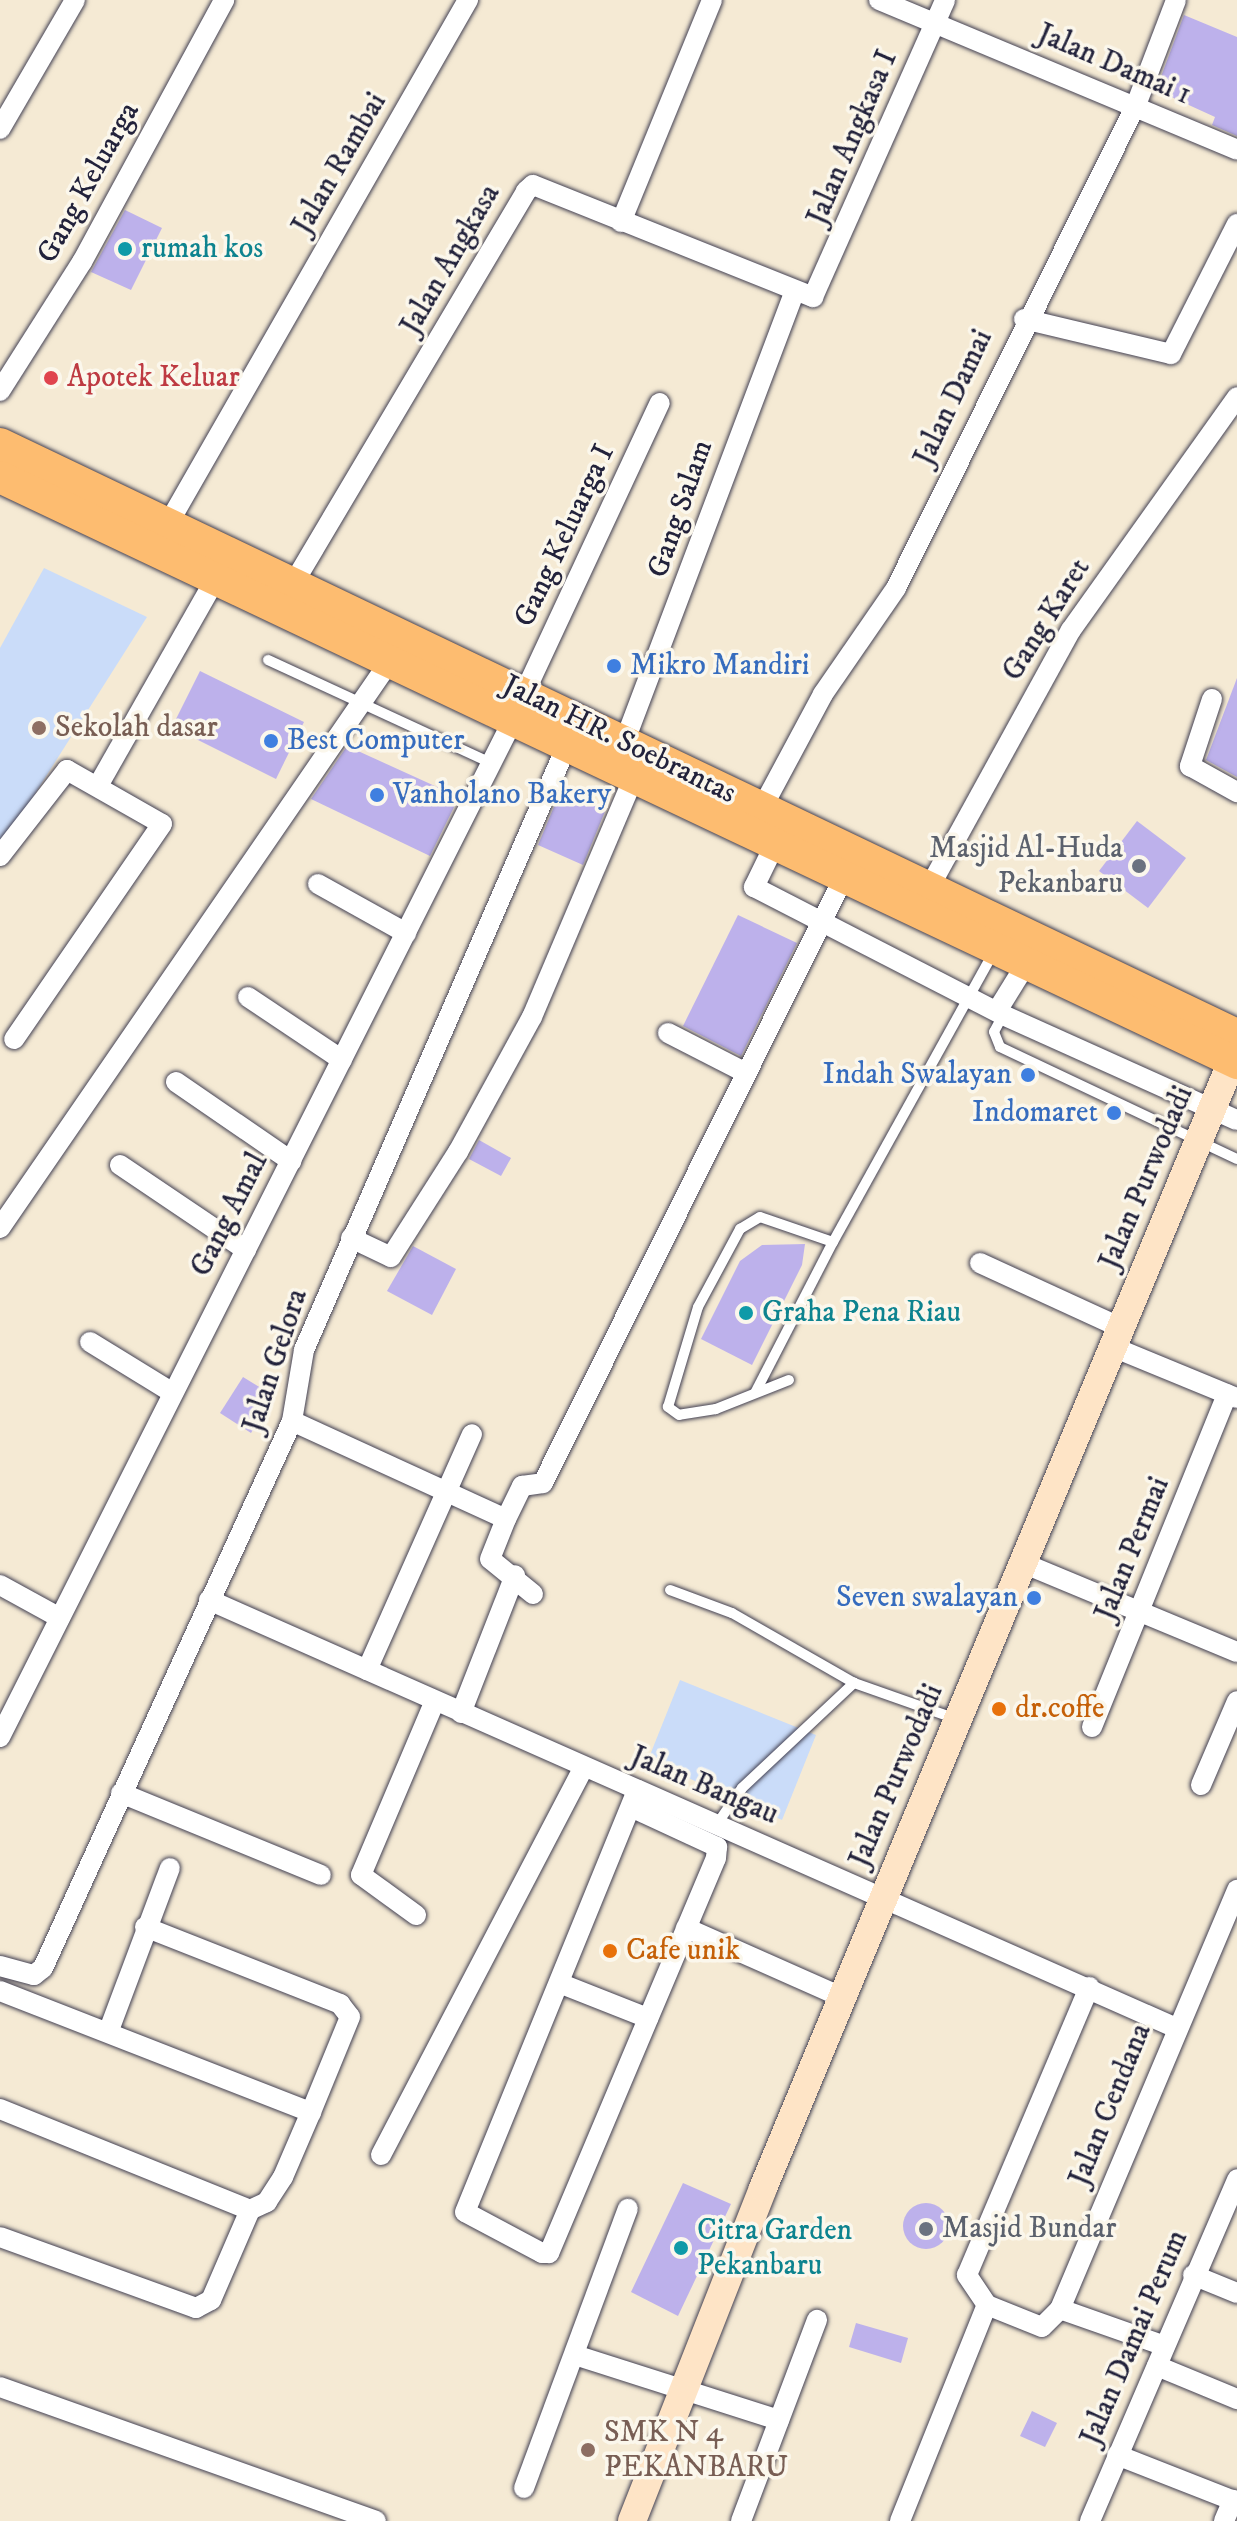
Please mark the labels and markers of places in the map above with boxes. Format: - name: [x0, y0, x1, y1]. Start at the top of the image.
- place label: rumah kos: [141, 231, 263, 267]
- marker: rumah kos: [116, 240, 134, 258]
- place label: Apotek Keluar: [67, 360, 240, 396]
- marker: Apotek Keluar: [42, 369, 60, 387]
- place label: Mikro Mandiri: [630, 648, 810, 684]
- marker: Mikro Mandiri: [605, 657, 623, 675]
- place label: Sekolah dasar: [55, 710, 218, 746]
- marker: Sekolah dasar: [30, 719, 48, 737]
- place label: Best Computer: [287, 723, 464, 759]
- marker: Best Computer: [262, 732, 280, 750]
- place label: Vanholano Bakery: [393, 777, 611, 813]
- marker: Vanholano Bakery: [368, 786, 386, 804]
- place label: Masjid Al-Huda Pekanbaru: [929, 831, 1123, 902]
- marker: Masjid Al-Huda Pekanbaru: [1130, 857, 1148, 875]
- place label: Indah Swalayan: [823, 1057, 1012, 1093]
- marker: Indah Swalayan: [1019, 1066, 1037, 1084]
- place label: Indomaret: [972, 1095, 1098, 1131]
- marker: Indomaret: [1105, 1104, 1123, 1122]
- place label: Graha Pena Riau: [762, 1295, 961, 1331]
- marker: Graha Pena Riau: [737, 1304, 755, 1322]
- place label: Seven swalayan: [836, 1580, 1018, 1616]
- marker: Seven swalayan: [1025, 1589, 1043, 1607]
- place label: dr.coffe: [1015, 1691, 1104, 1727]
- marker: dr.coffe: [990, 1700, 1008, 1718]
- place label: Cafe unik: [626, 1933, 740, 1969]
- marker: Cafe unik: [601, 1942, 619, 1960]
- place label: Masjid Bundar: [942, 2211, 1116, 2247]
- place label: Citra Garden Pekanbaru: [697, 2213, 852, 2284]
- marker: Masjid Bundar: [917, 2220, 935, 2238]
- marker: Citra Garden Pekanbaru: [672, 2239, 690, 2257]
- place label: SMK N 4 PEKANBARU: [604, 2415, 788, 2486]
- marker: SMK N 4 PEKANBARU: [579, 2441, 597, 2459]

